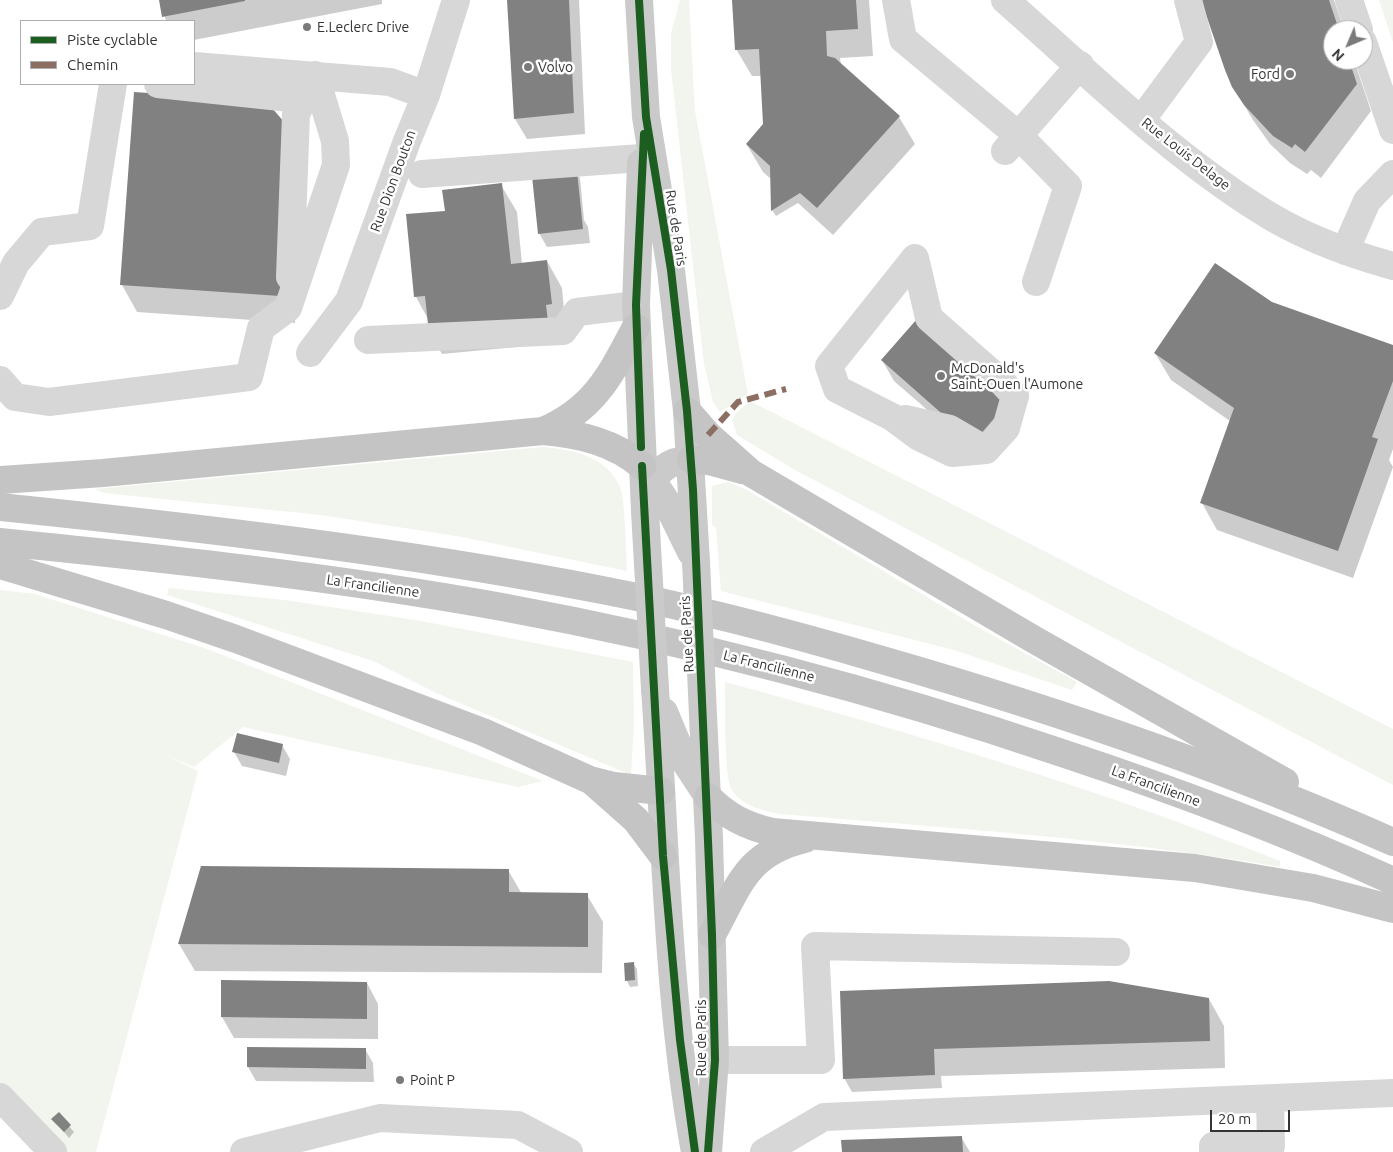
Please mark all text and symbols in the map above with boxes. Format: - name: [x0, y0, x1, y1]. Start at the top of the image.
- place label: E.Leclerc Drive: [317, 19, 409, 35]
- legend: [20, 20, 195, 85]
- north arrow: [1323, 20, 1373, 70]
- marker: E.Leclerc Drive: [301, 21, 313, 33]
- text: Piste cyclable: [67, 31, 158, 48]
- text: N: [1329, 46, 1347, 64]
- text: Chemin: [67, 56, 118, 73]
- place label: Volvo: [538, 59, 573, 75]
- marker: Volvo: [522, 61, 534, 73]
- place label: Ford: [1251, 66, 1280, 82]
- marker: Ford: [1284, 68, 1296, 80]
- street label: Rue Louis Delage: [1138, 114, 1234, 194]
- street label: Rue Dion Bouton: [367, 128, 419, 234]
- street label: Rue de Paris: [662, 189, 690, 267]
- place label: McDonald's Saint-Ouen l'Aumone: [951, 360, 1083, 392]
- marker: McDonald's Saint-Ouen l'Aumone: [935, 370, 947, 382]
- street label: La Francilienne: [325, 571, 421, 601]
- street label: Rue de Paris: [677, 595, 697, 673]
- street label: La Francilienne: [722, 647, 816, 685]
- street label: La Francilienne: [1109, 762, 1203, 810]
- street label: Rue de Paris: [693, 1000, 709, 1076]
- place label: Point P: [410, 1072, 455, 1088]
- marker: Point P: [394, 1074, 406, 1086]
- scale bar: [1213, 1100, 1293, 1132]
- text: 20 m: [1218, 1110, 1251, 1127]

